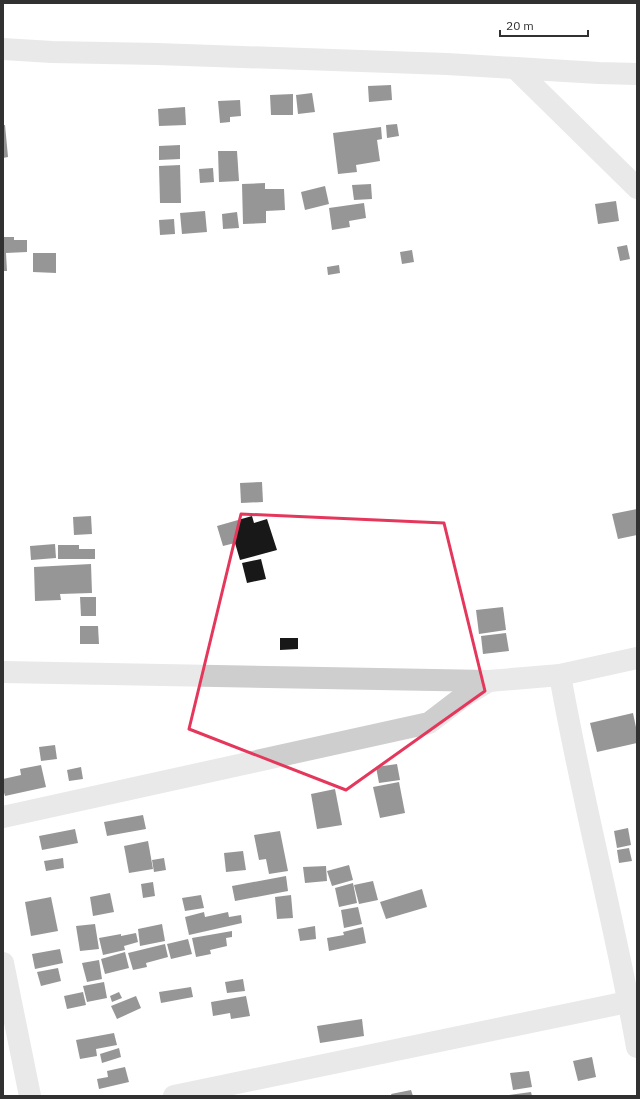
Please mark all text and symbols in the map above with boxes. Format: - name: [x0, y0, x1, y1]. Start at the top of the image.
- scale bar: [500, 12, 588, 38]
- text: 20 m: [506, 18, 534, 33]

